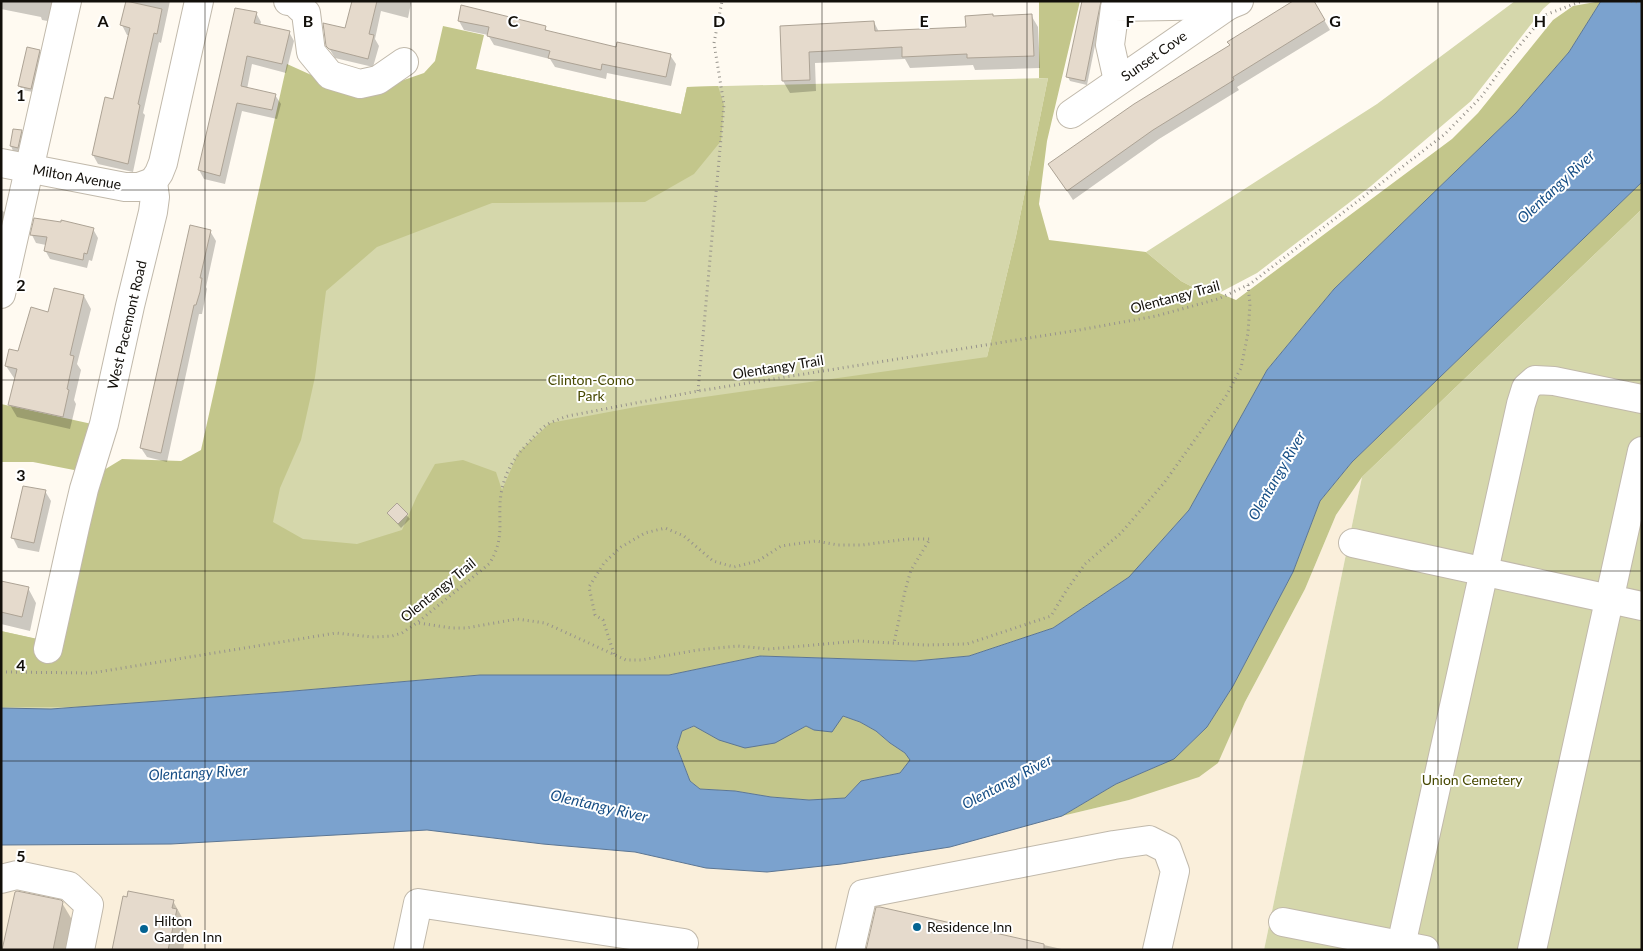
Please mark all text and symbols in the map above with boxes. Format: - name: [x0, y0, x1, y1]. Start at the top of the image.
- text: A: [96, 11, 109, 30]
- text: B: [303, 11, 313, 30]
- text: C: [508, 11, 519, 30]
- text: D: [713, 11, 725, 30]
- text: E: [919, 11, 929, 30]
- text: F: [1125, 11, 1135, 30]
- text: G: [1329, 11, 1341, 30]
- text: H: [1534, 11, 1546, 30]
- street label: Sunset Cove: [1118, 27, 1190, 84]
- text: 1: [16, 85, 26, 104]
- water label: Olentangy River: [1513, 145, 1598, 227]
- street label: Milton Avenue: [31, 160, 123, 193]
- street label: West Pacemont Road: [103, 259, 150, 391]
- text: 2: [16, 275, 26, 294]
- street label: Olentangy Trail: [1128, 276, 1221, 317]
- street label: Olentangy Trail: [731, 351, 825, 382]
- park label: Clinton-Como Park: [548, 371, 634, 404]
- water label: Olentangy River: [1244, 427, 1309, 523]
- text: 3: [16, 465, 26, 484]
- street label: Olentangy Trail: [397, 554, 479, 625]
- text: 4: [16, 655, 26, 674]
- water label: Olentangy River: [958, 749, 1055, 812]
- water label: Olentangy River: [148, 760, 249, 784]
- park label: Union Cemetery: [1422, 771, 1523, 788]
- water label: Olentangy River: [549, 785, 650, 825]
- text: 5: [16, 846, 26, 865]
- place label: Hilton Garden Inn: [154, 912, 222, 945]
- place label: Residence Inn: [927, 918, 1012, 935]
- marker: Residence Inn: [911, 921, 923, 933]
- marker: Hilton Garden Inn: [138, 923, 150, 935]

